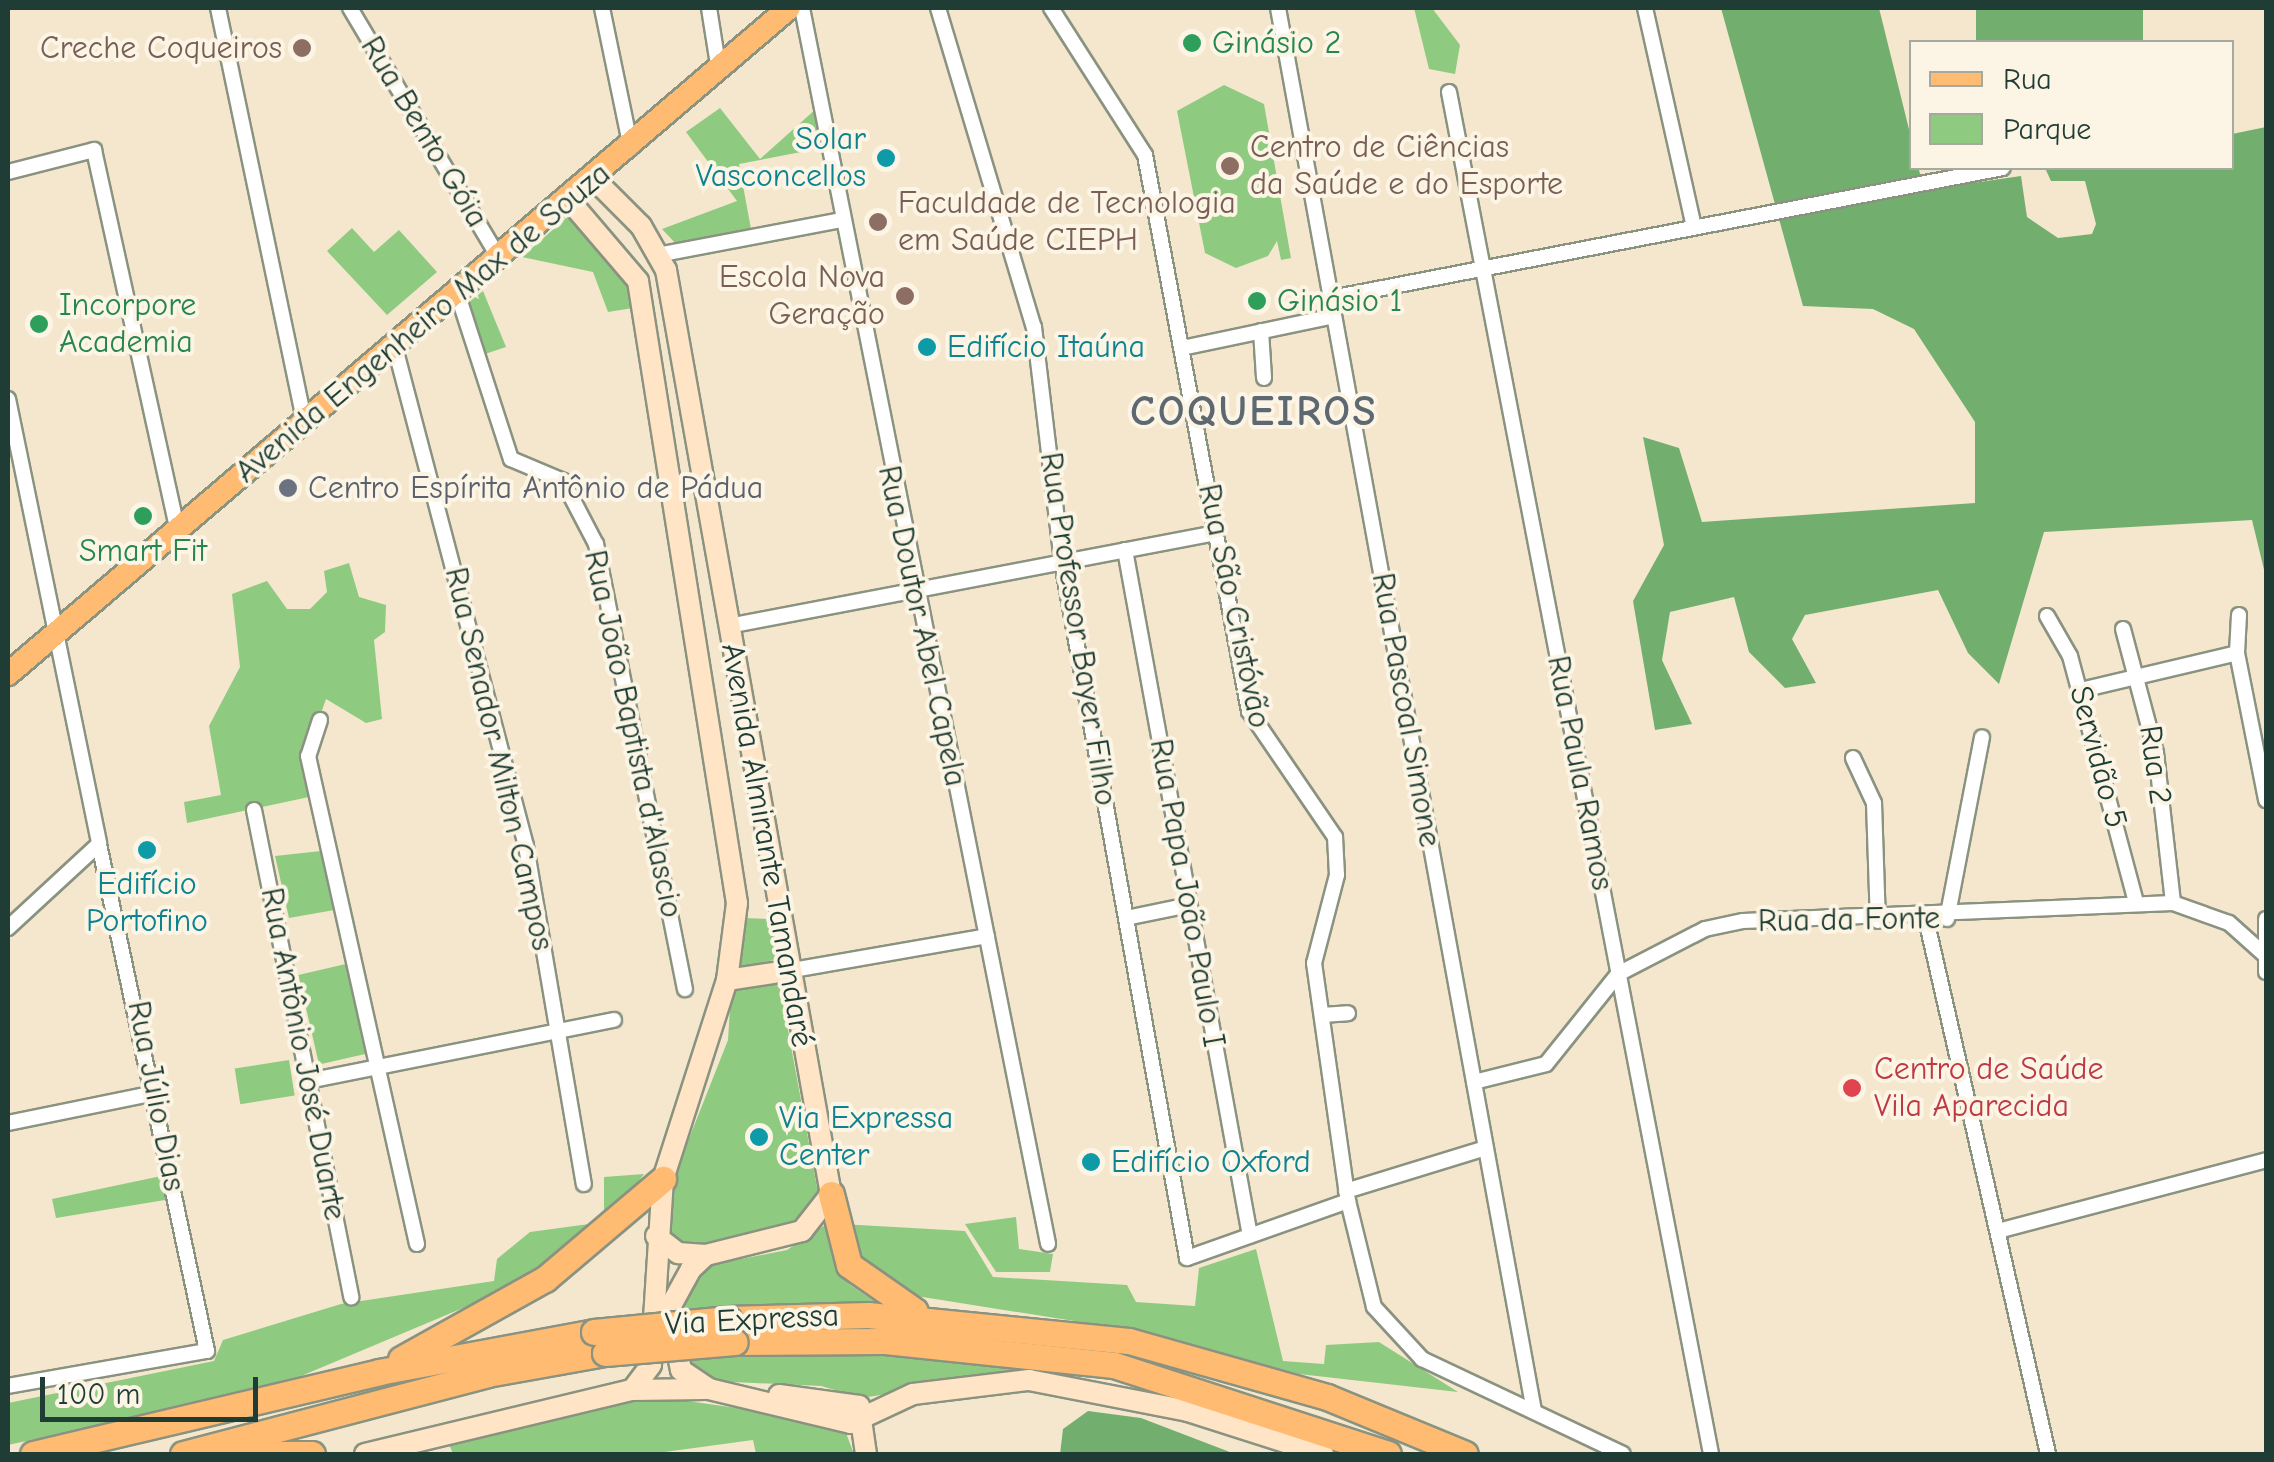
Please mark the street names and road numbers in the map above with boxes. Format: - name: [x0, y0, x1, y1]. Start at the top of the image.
- street label: Rua Bento Góia: [352, 30, 496, 234]
- street label: Avenida Engenheiro Max de Souza: [228, 155, 618, 491]
- street label: Rua Professor Bayer Filho: [1031, 450, 1125, 808]
- street label: Rua Doutor Abel Capela: [869, 462, 975, 790]
- street label: Rua São Cristóvão: [1189, 481, 1279, 731]
- street label: Rua João Baptista d'Alascio: [575, 547, 691, 921]
- street label: Rua Senador Milton Campos: [436, 564, 562, 954]
- street label: Rua Pascoal Simone: [1363, 570, 1449, 850]
- street label: Avenida Almirante Tamandaré: [713, 640, 821, 1050]
- street label: Rua Paula Ramos: [1538, 653, 1622, 893]
- street label: Servidão 5: [2061, 682, 2135, 832]
- street label: Rua 2: [2130, 723, 2180, 807]
- street label: Rua Papa João Paulo I: [1141, 736, 1233, 1050]
- street label: Rua Antônio José Duarte: [252, 885, 354, 1223]
- street label: Rua da Fonte: [1758, 899, 1940, 941]
- street label: Rua Júlio Dias: [119, 998, 193, 1194]
- street label: Via Expressa: [664, 1296, 840, 1344]

